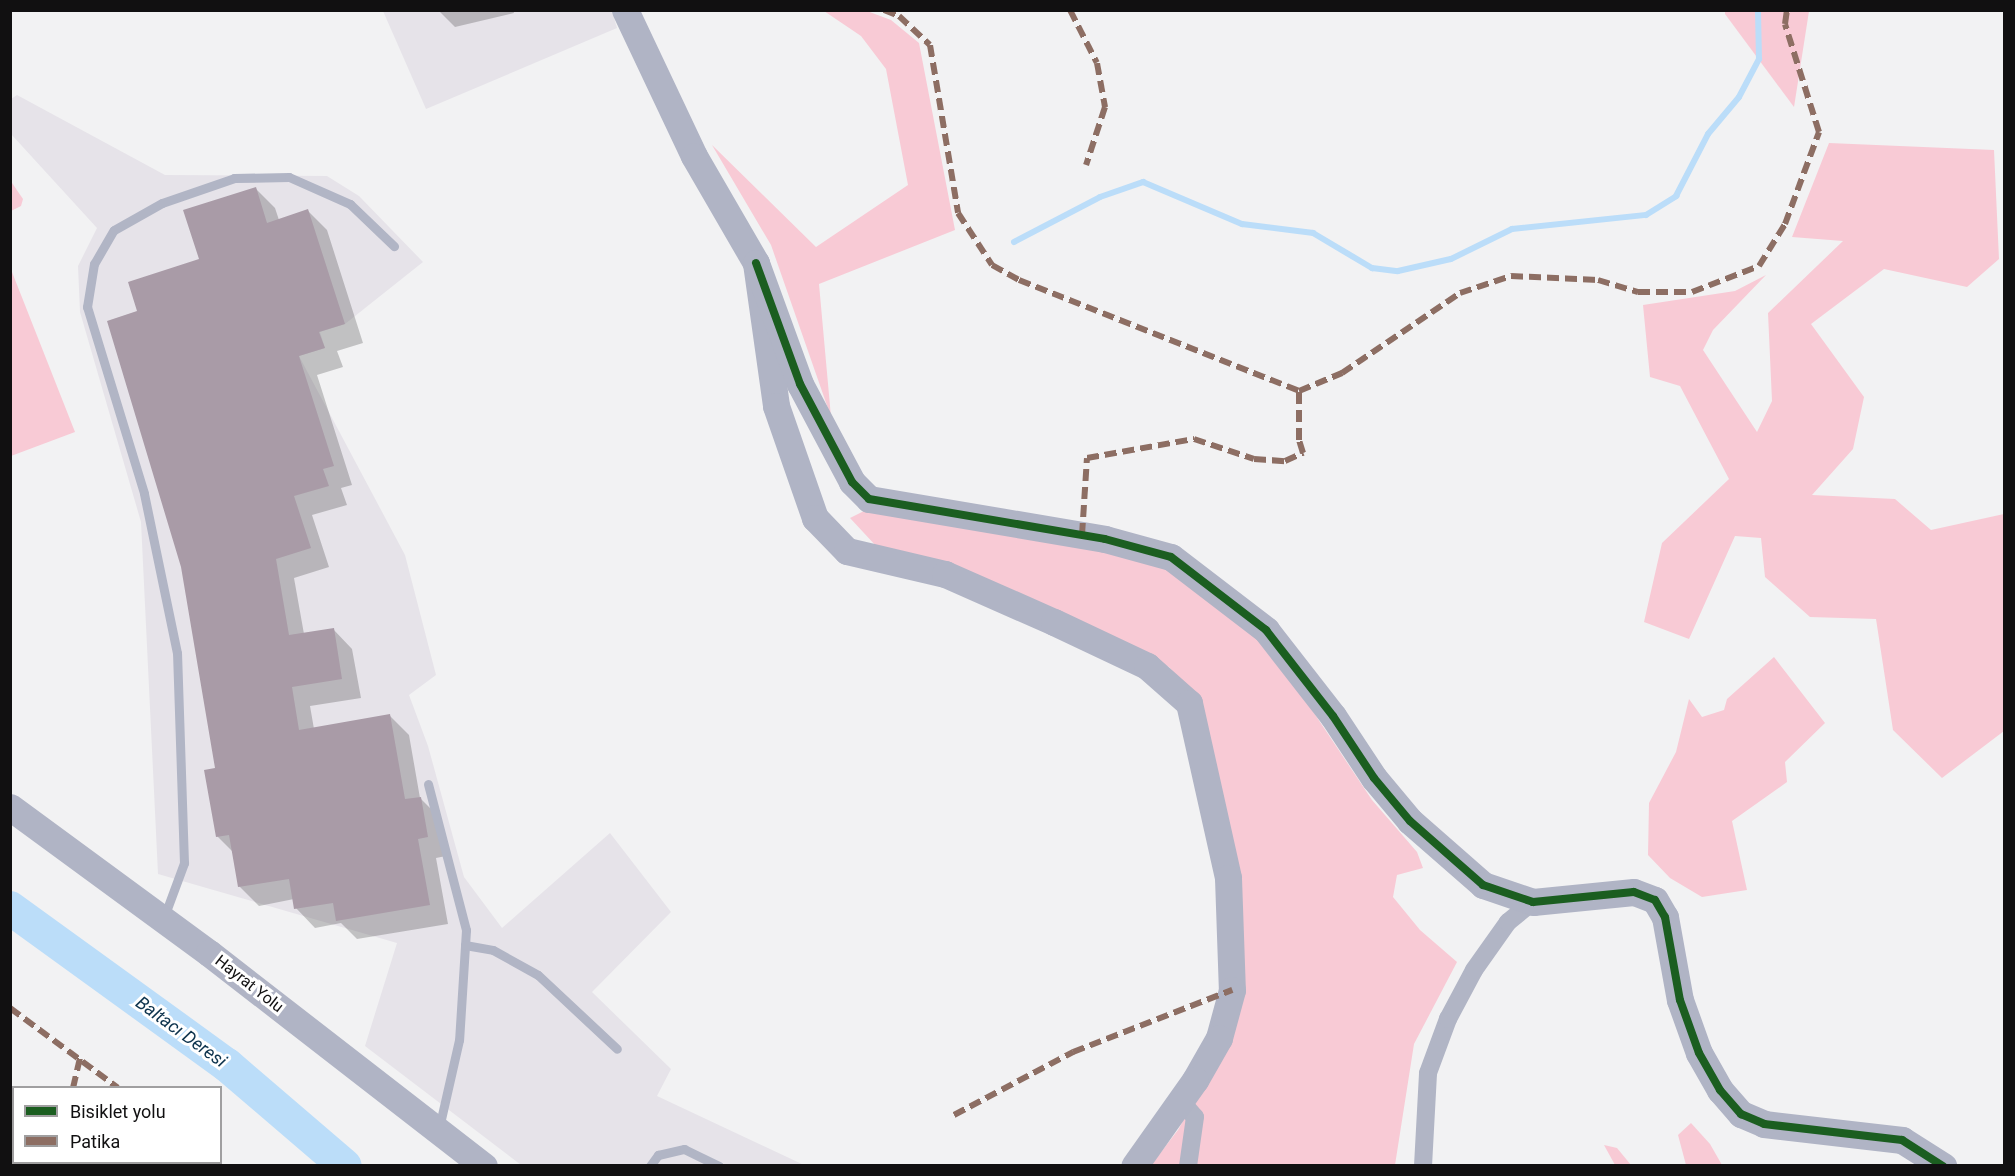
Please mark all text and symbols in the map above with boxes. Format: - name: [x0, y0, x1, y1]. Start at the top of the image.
- street label: Hayrat Yolu: [211, 951, 287, 1017]
- water label: Baltacı Deresi: [131, 992, 231, 1072]
- legend: [12, 1086, 222, 1164]
- text: Bisiklet yolu: [70, 1101, 166, 1122]
- text: Patika: [70, 1131, 120, 1152]

